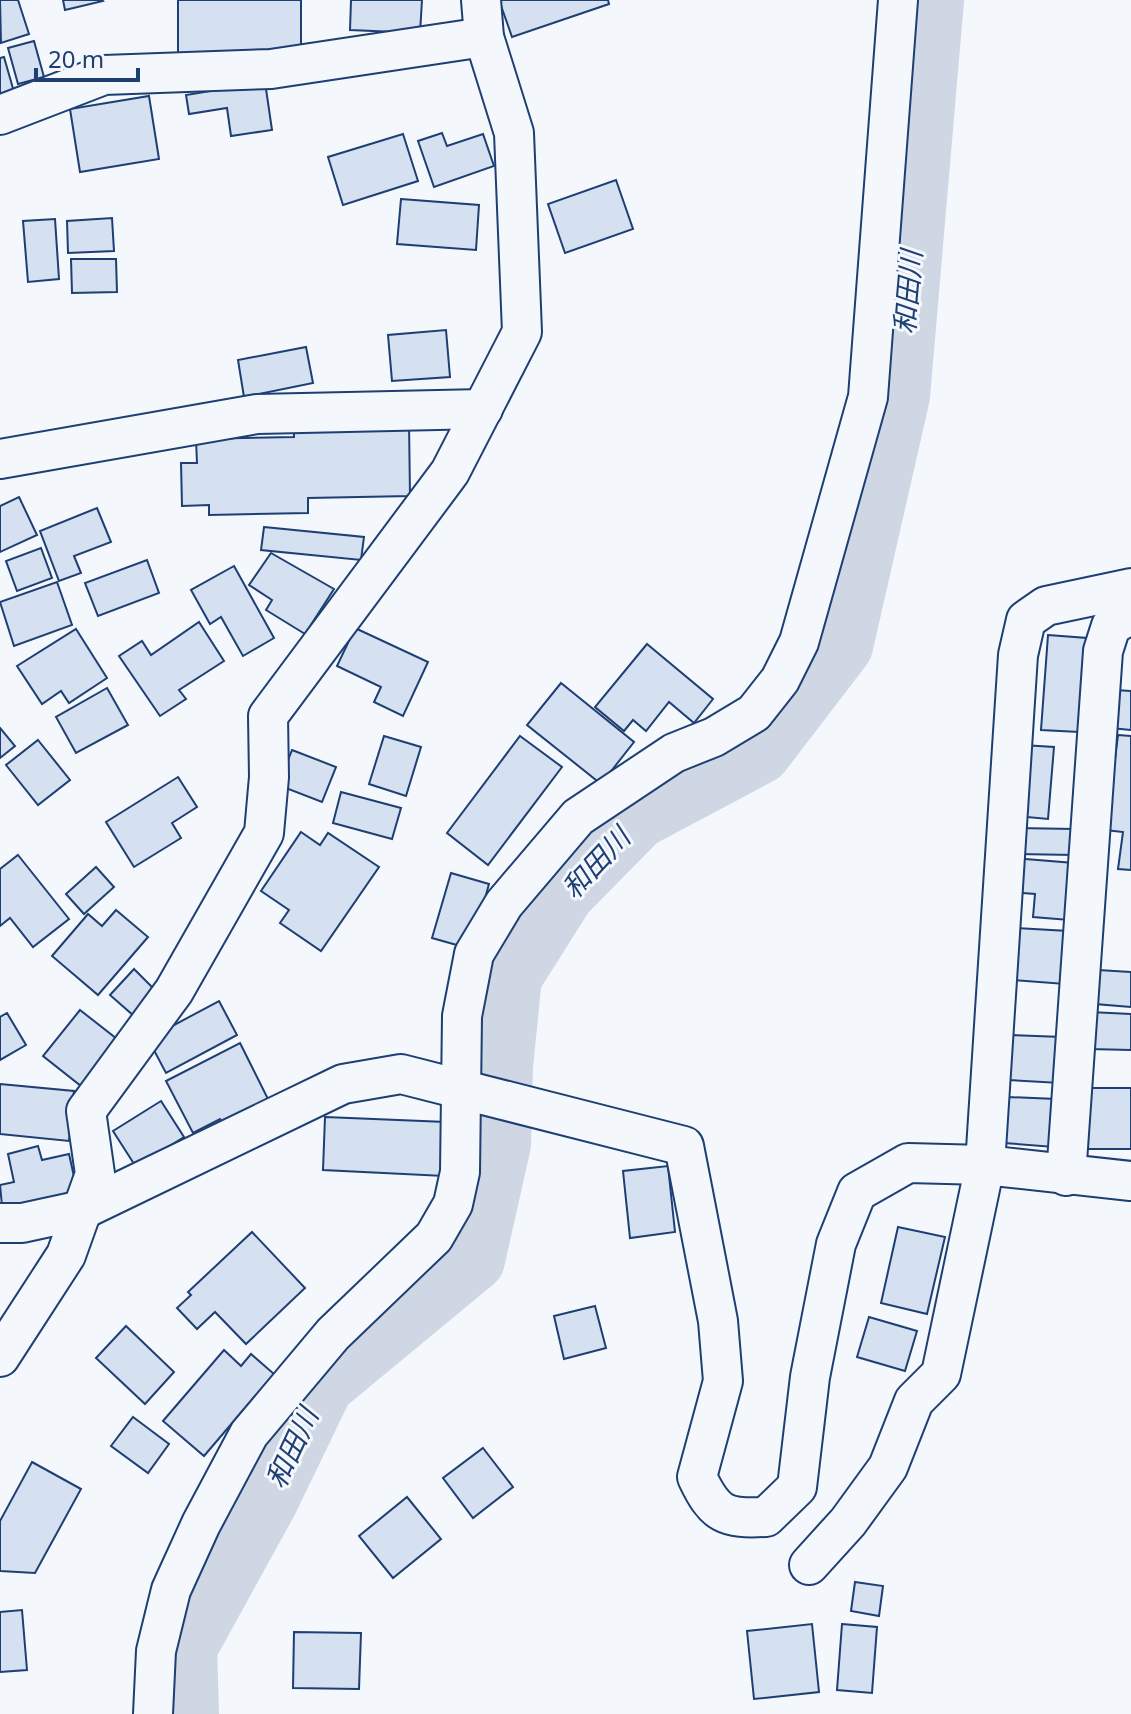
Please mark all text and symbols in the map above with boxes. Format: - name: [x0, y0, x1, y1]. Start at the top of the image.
- scale bar: [36, 32, 138, 82]
- text: 20 m: [48, 42, 104, 75]
- water label: 和田川: [884, 245, 930, 335]
- water label: 和田川: [553, 816, 640, 906]
- water label: 和田川: [256, 1399, 327, 1494]

